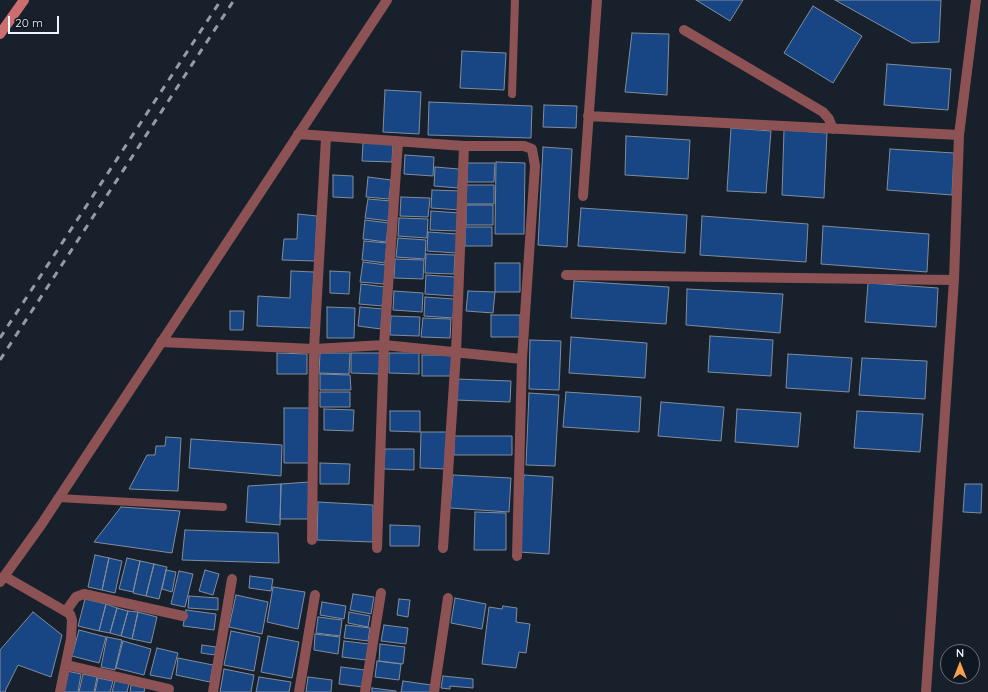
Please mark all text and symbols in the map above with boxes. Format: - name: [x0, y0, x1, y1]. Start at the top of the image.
- scale bar: [10, 8, 61, 34]
- text: 20 m: [15, 15, 43, 30]
- north arrow: [940, 644, 980, 684]
- text: N: [956, 646, 964, 660]

